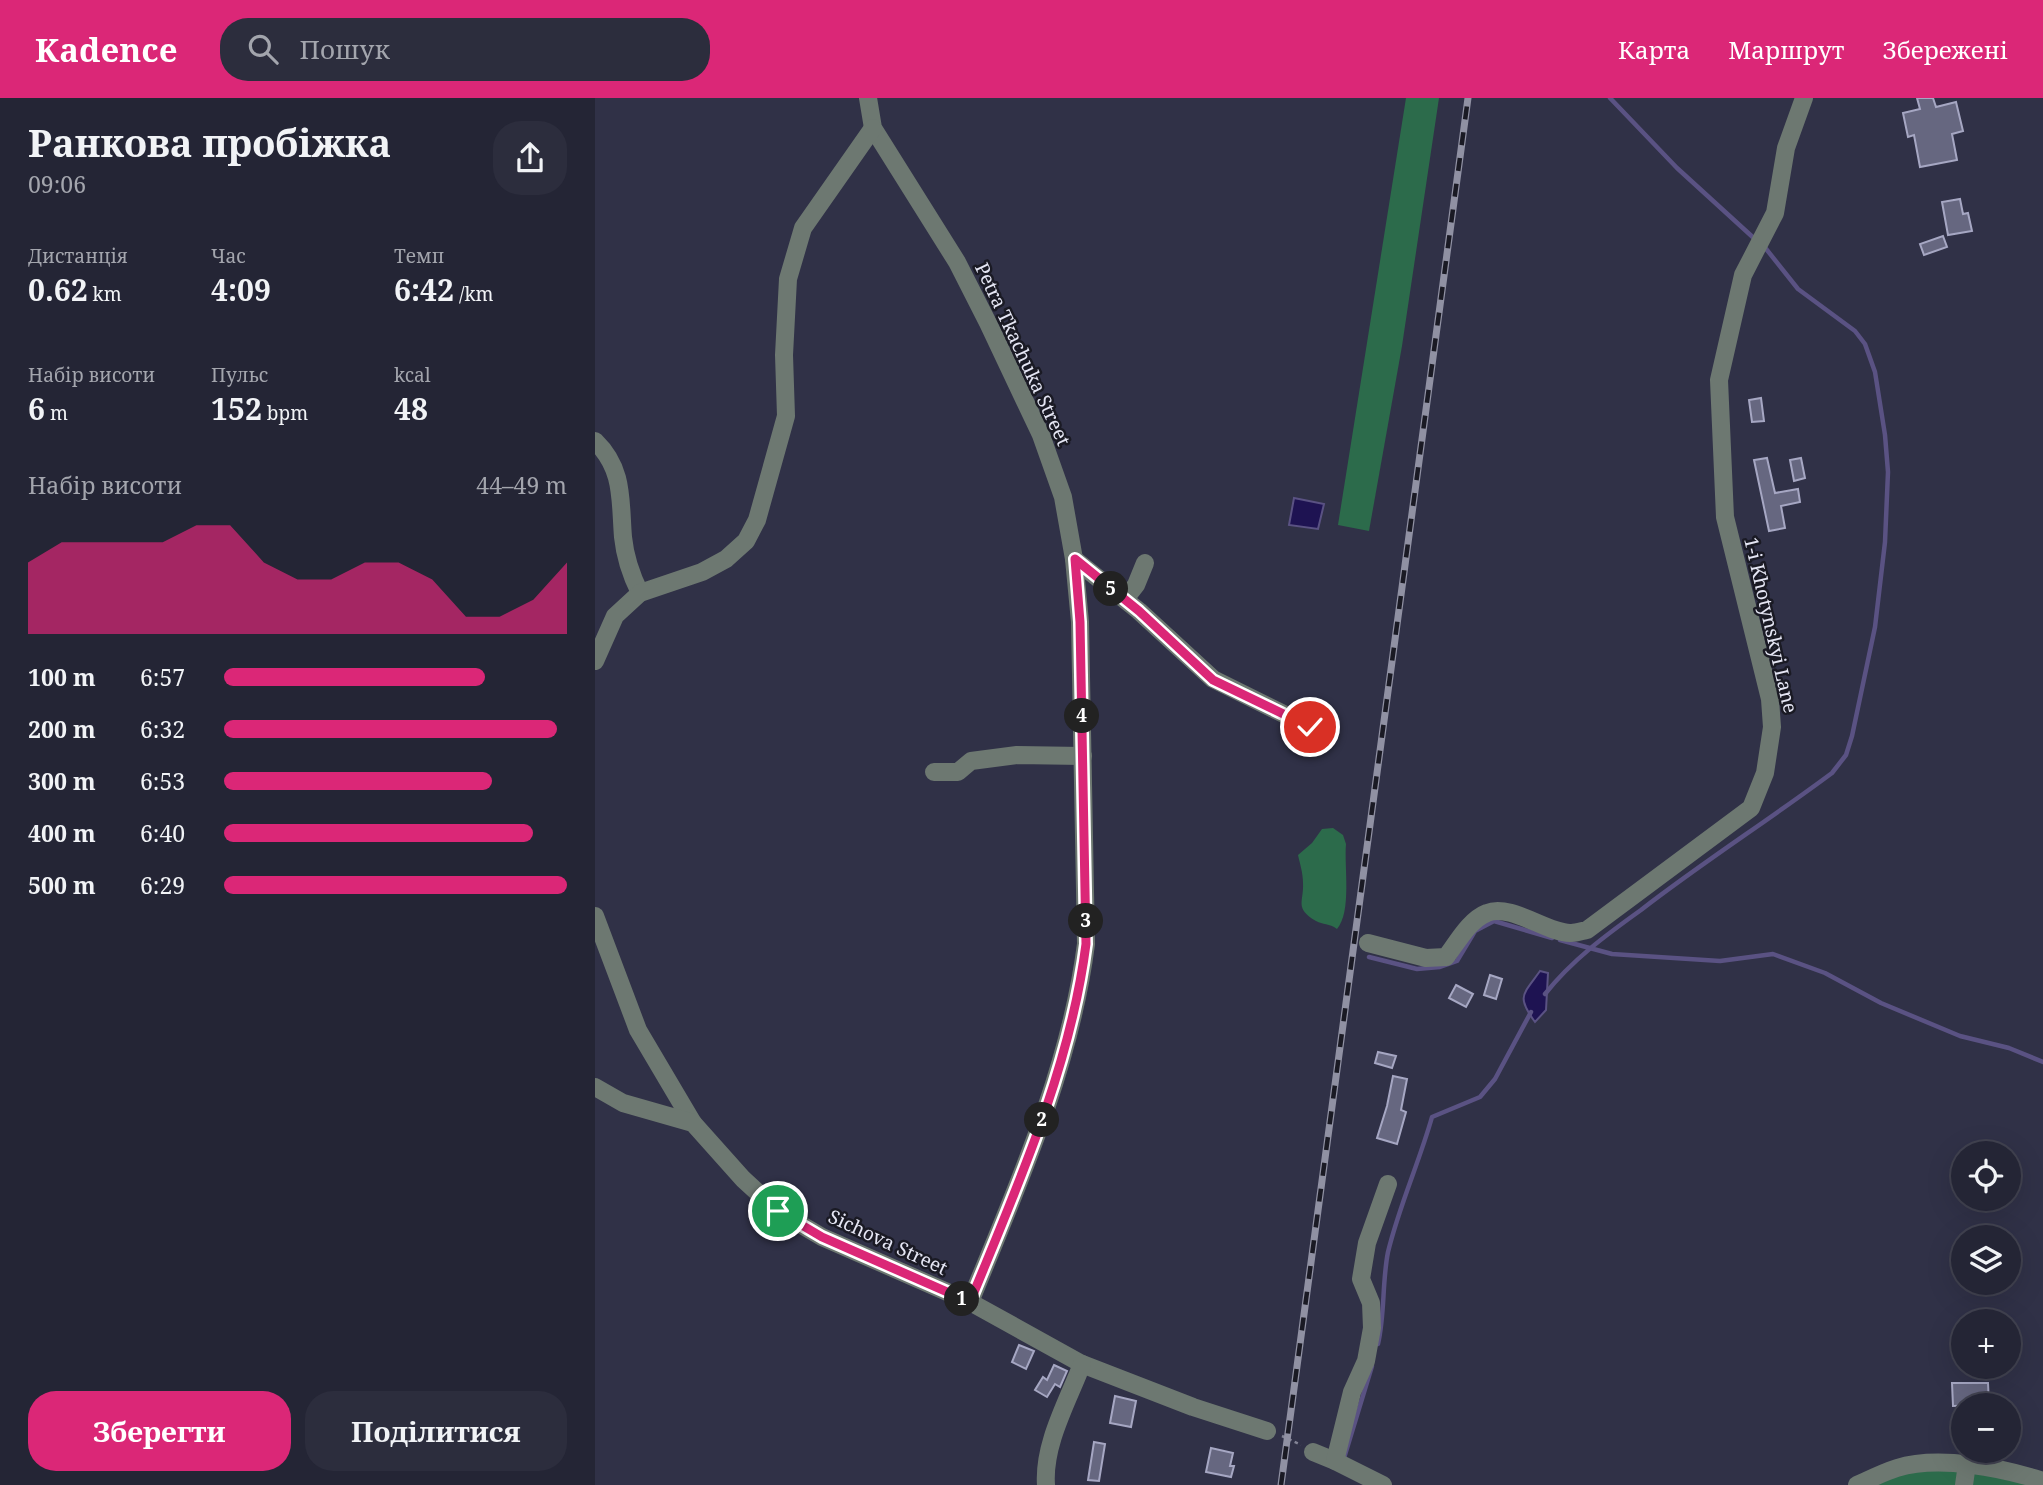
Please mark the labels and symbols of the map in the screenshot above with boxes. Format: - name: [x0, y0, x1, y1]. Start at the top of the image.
- street label: Petra Tkachuka Street: [969, 258, 1077, 450]
- street label: 1-i Khotynskyi Lane: [1738, 534, 1804, 716]
- pin: 5: [1093, 572, 1129, 606]
- pin: [1280, 697, 1340, 757]
- pin: 4: [1065, 698, 1099, 734]
- pin: 3: [1069, 904, 1103, 938]
- pin: 2: [1025, 1102, 1059, 1138]
- pin: [748, 1181, 808, 1241]
- street label: Sichova Street: [824, 1203, 952, 1281]
- pin: 1: [945, 1282, 979, 1316]

